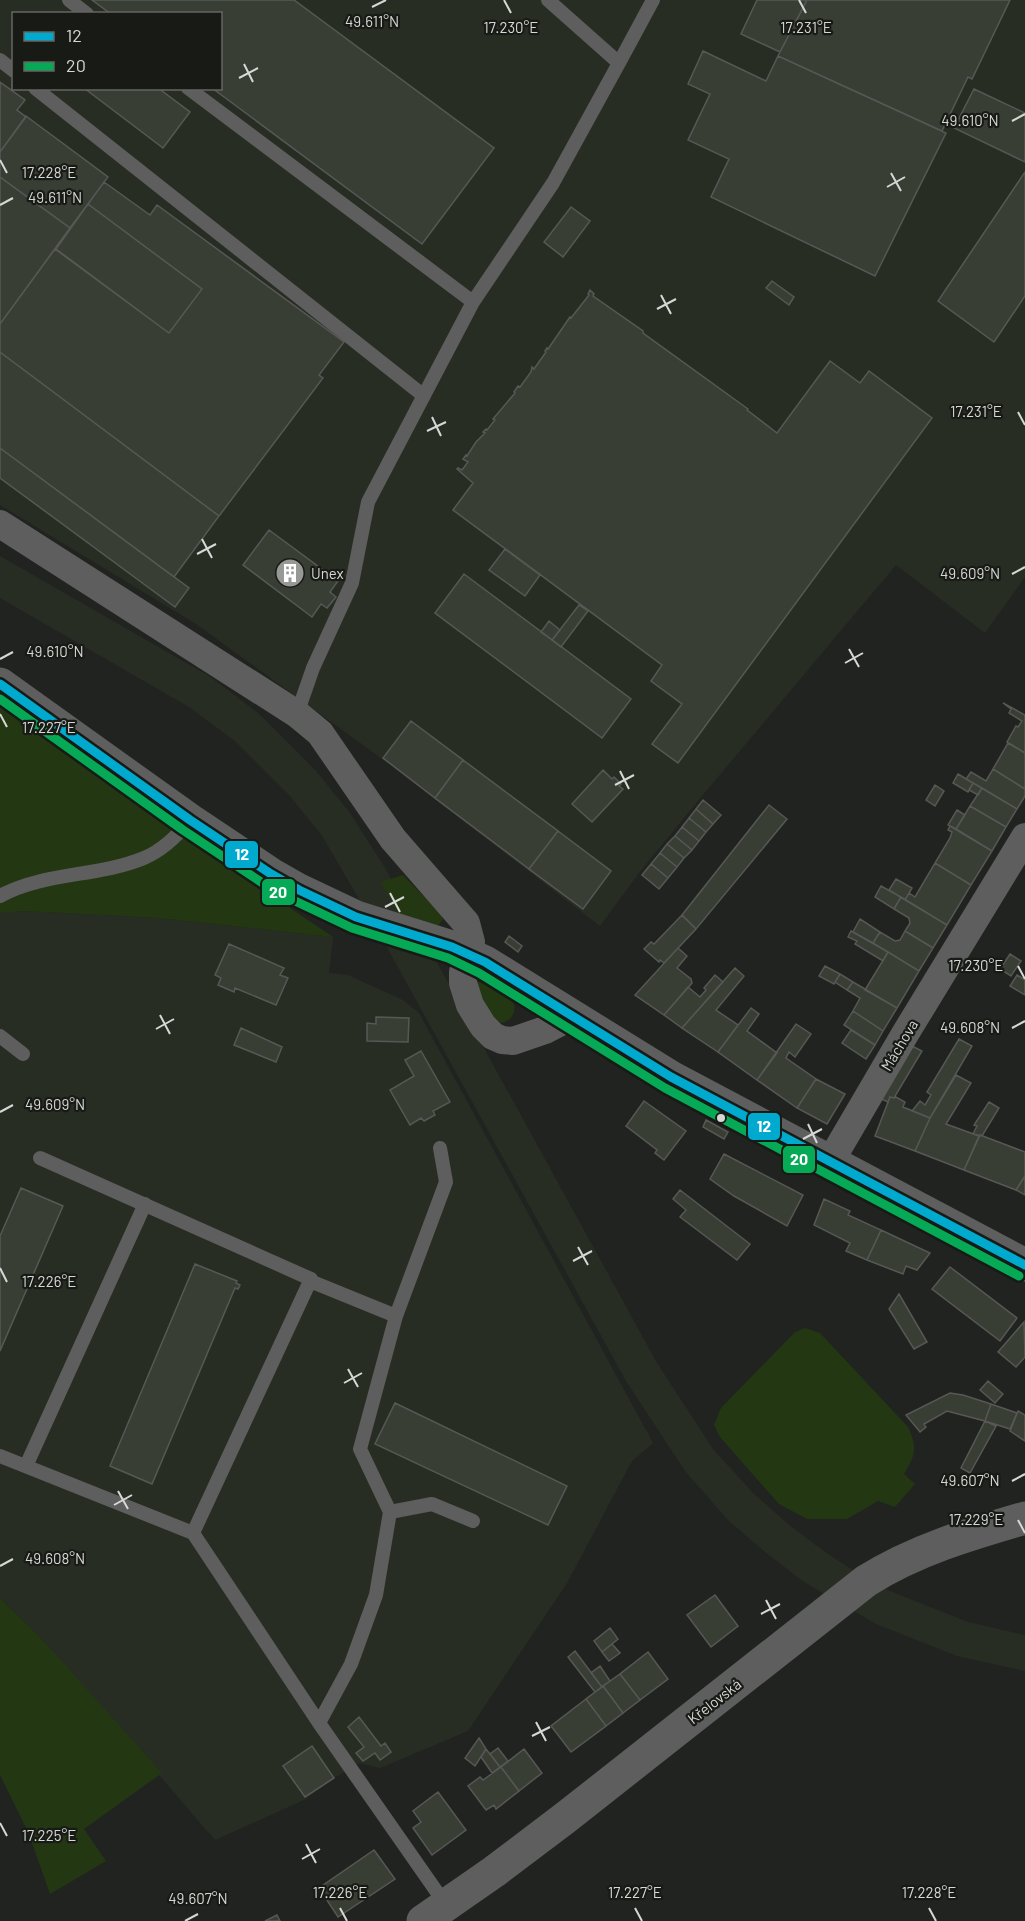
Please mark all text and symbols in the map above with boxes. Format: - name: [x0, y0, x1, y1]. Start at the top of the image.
- legend: [12, 12, 222, 90]
- text: 49.611°N: [345, 12, 399, 30]
- text: 17.230°E: [484, 18, 538, 36]
- text: 17.231°E: [780, 18, 832, 36]
- text: 12: [66, 24, 82, 46]
- text: 20: [66, 54, 86, 76]
- text: 49.610°N: [941, 111, 999, 129]
- text: 17.228°E: [22, 163, 76, 181]
- text: 49.611°N: [28, 188, 82, 206]
- text: 17.231°E: [950, 402, 1002, 420]
- building icon: Unex: [274, 557, 306, 589]
- place label: Unex: [311, 564, 344, 582]
- text: 49.609°N: [940, 564, 1000, 582]
- text: 49.610°N: [26, 642, 84, 660]
- text: 17.227°E: [22, 718, 76, 736]
- line badge: 12: [224, 840, 259, 869]
- text: 12: [235, 844, 249, 863]
- line badge: 20: [261, 878, 296, 906]
- text: 20: [269, 882, 287, 901]
- text: 17.230°E: [949, 956, 1003, 974]
- street label: Máchova: [877, 1016, 921, 1074]
- text: 49.608°N: [940, 1018, 1000, 1036]
- text: 49.609°N: [25, 1095, 85, 1113]
- unlabelled marker: [715, 1112, 727, 1124]
- line badge: 12: [747, 1112, 781, 1141]
- text: 12: [757, 1116, 771, 1135]
- line badge: 20: [782, 1145, 816, 1174]
- text: 20: [790, 1149, 808, 1168]
- text: 17.226°E: [22, 1272, 76, 1290]
- text: 49.607°N: [940, 1471, 1000, 1489]
- text: 17.229°E: [949, 1510, 1003, 1528]
- text: 49.608°N: [25, 1549, 85, 1567]
- street label: Křelovská: [684, 1675, 744, 1727]
- text: 17.225°E: [22, 1826, 76, 1844]
- text: 17.226°E: [313, 1883, 367, 1901]
- text: 17.227°E: [608, 1883, 662, 1901]
- text: 17.228°E: [902, 1883, 956, 1901]
- text: 49.607°N: [168, 1889, 228, 1907]

